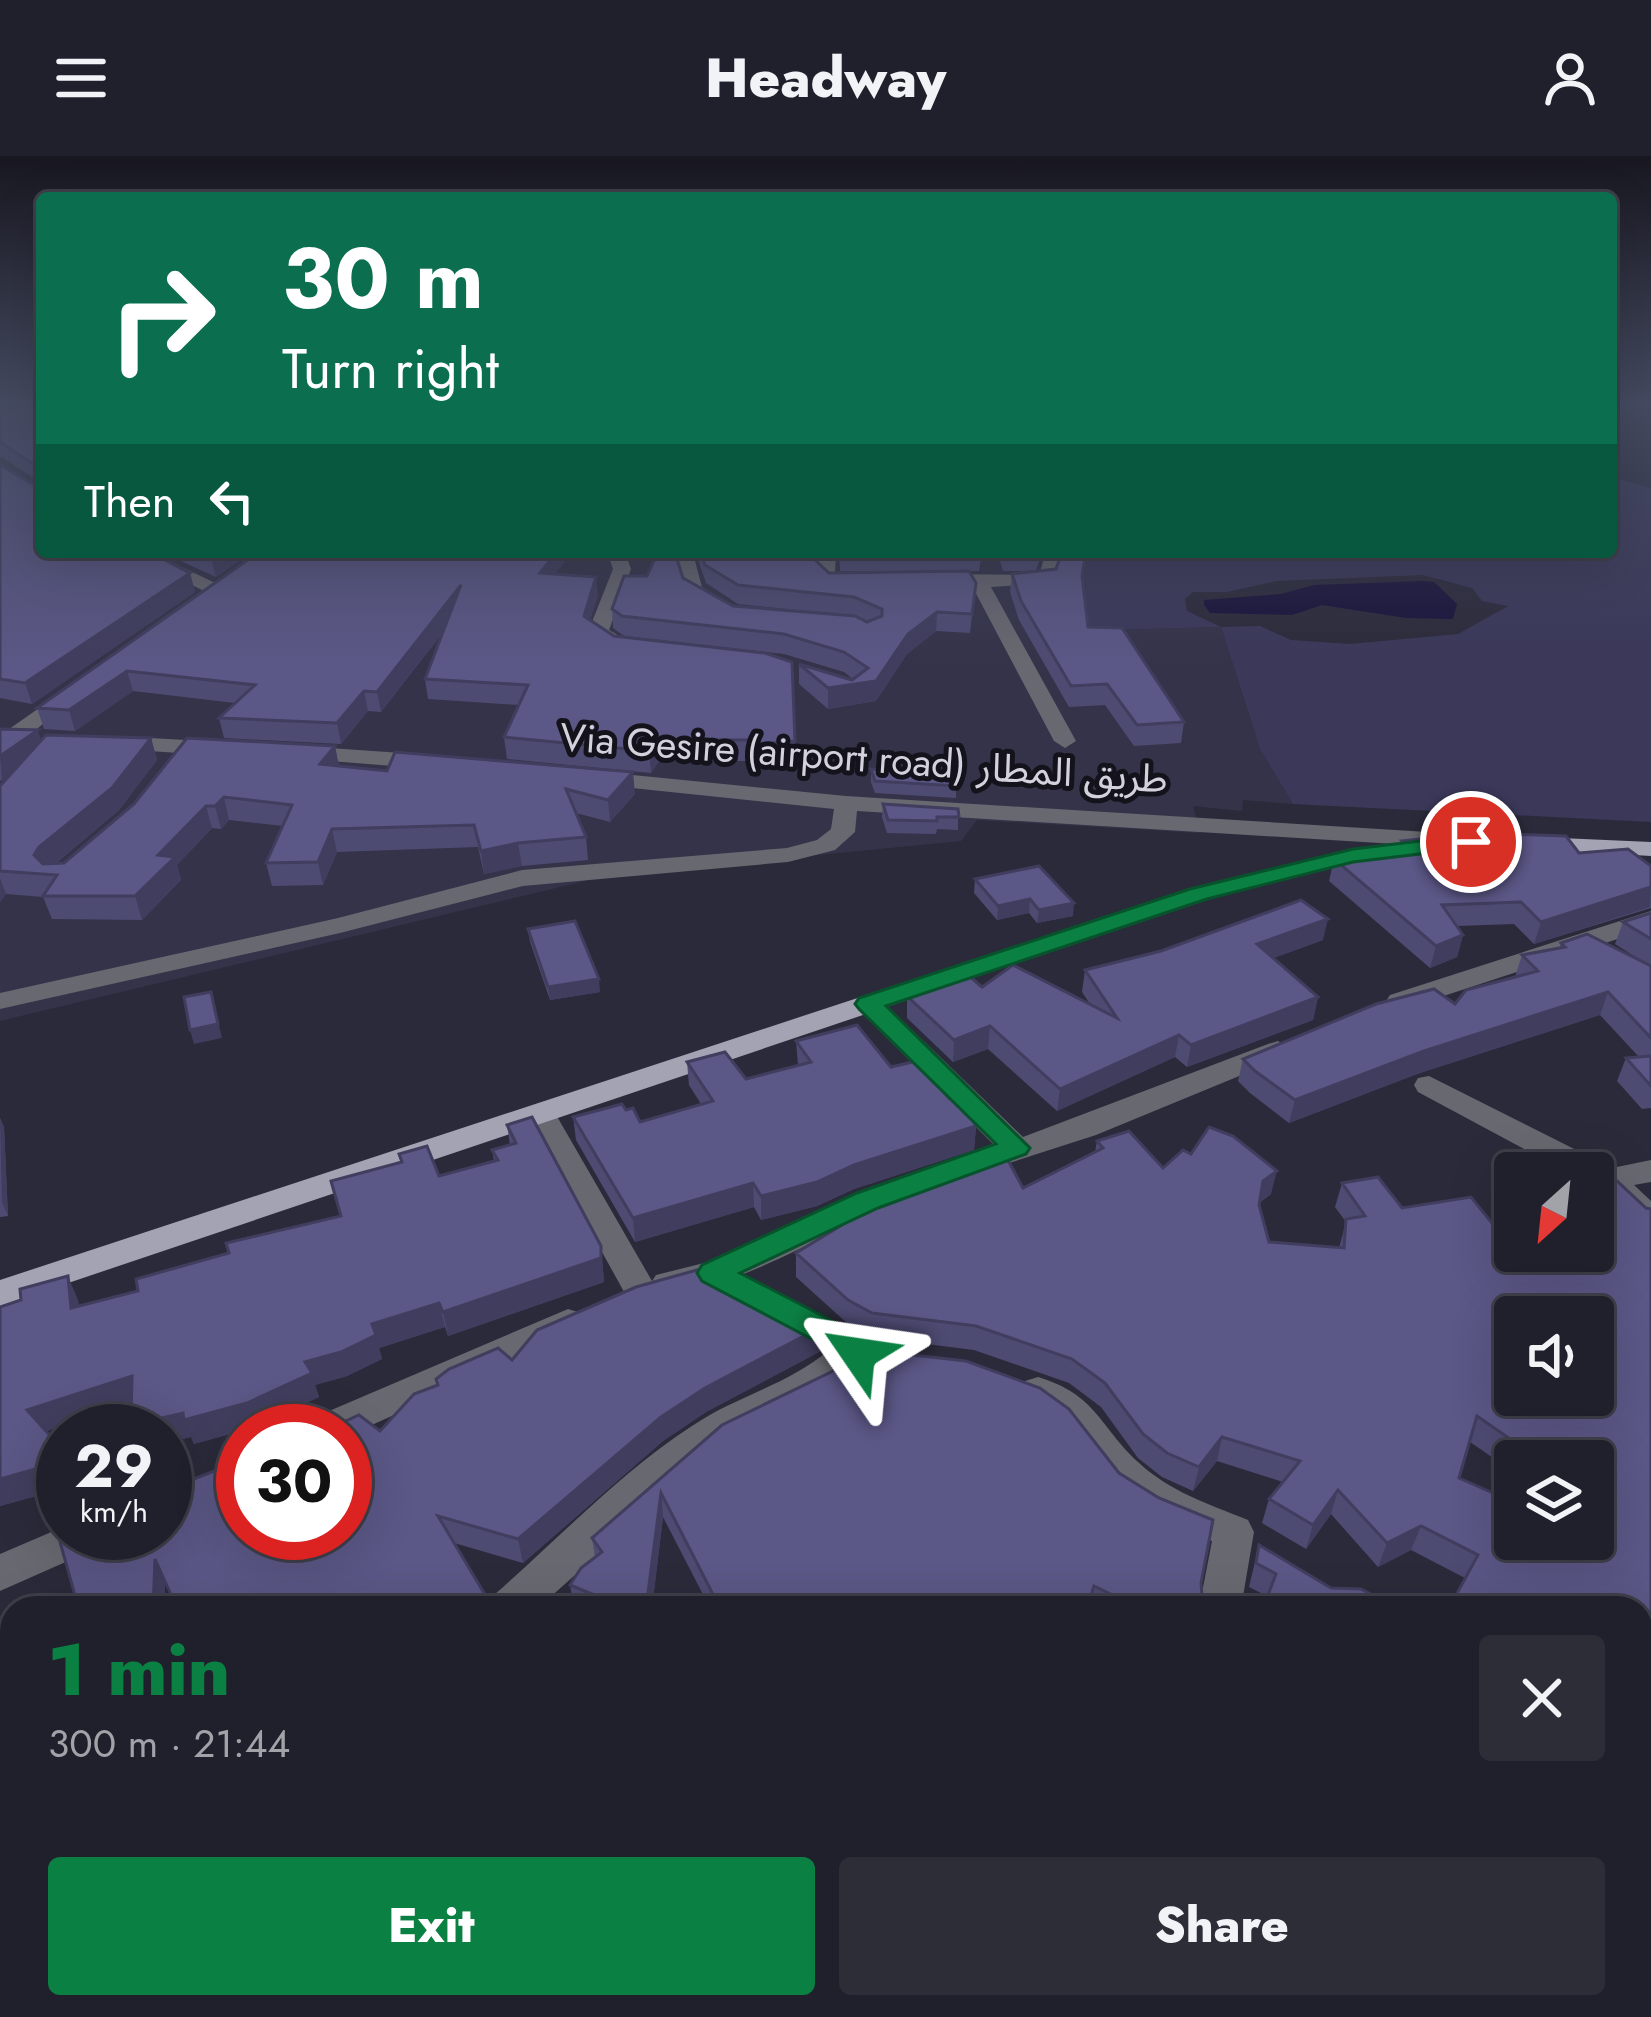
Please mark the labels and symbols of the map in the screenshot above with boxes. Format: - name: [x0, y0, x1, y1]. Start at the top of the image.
- street label: Via Gesire (airport road) طريق المطار: [558, 708, 1170, 808]
- pin: [1420, 791, 1522, 893]
- north arrow: [1494, 1152, 1614, 1272]
- position arrow: [795, 1291, 921, 1417]
- speed limit sign: 30: [216, 1404, 372, 1560]

